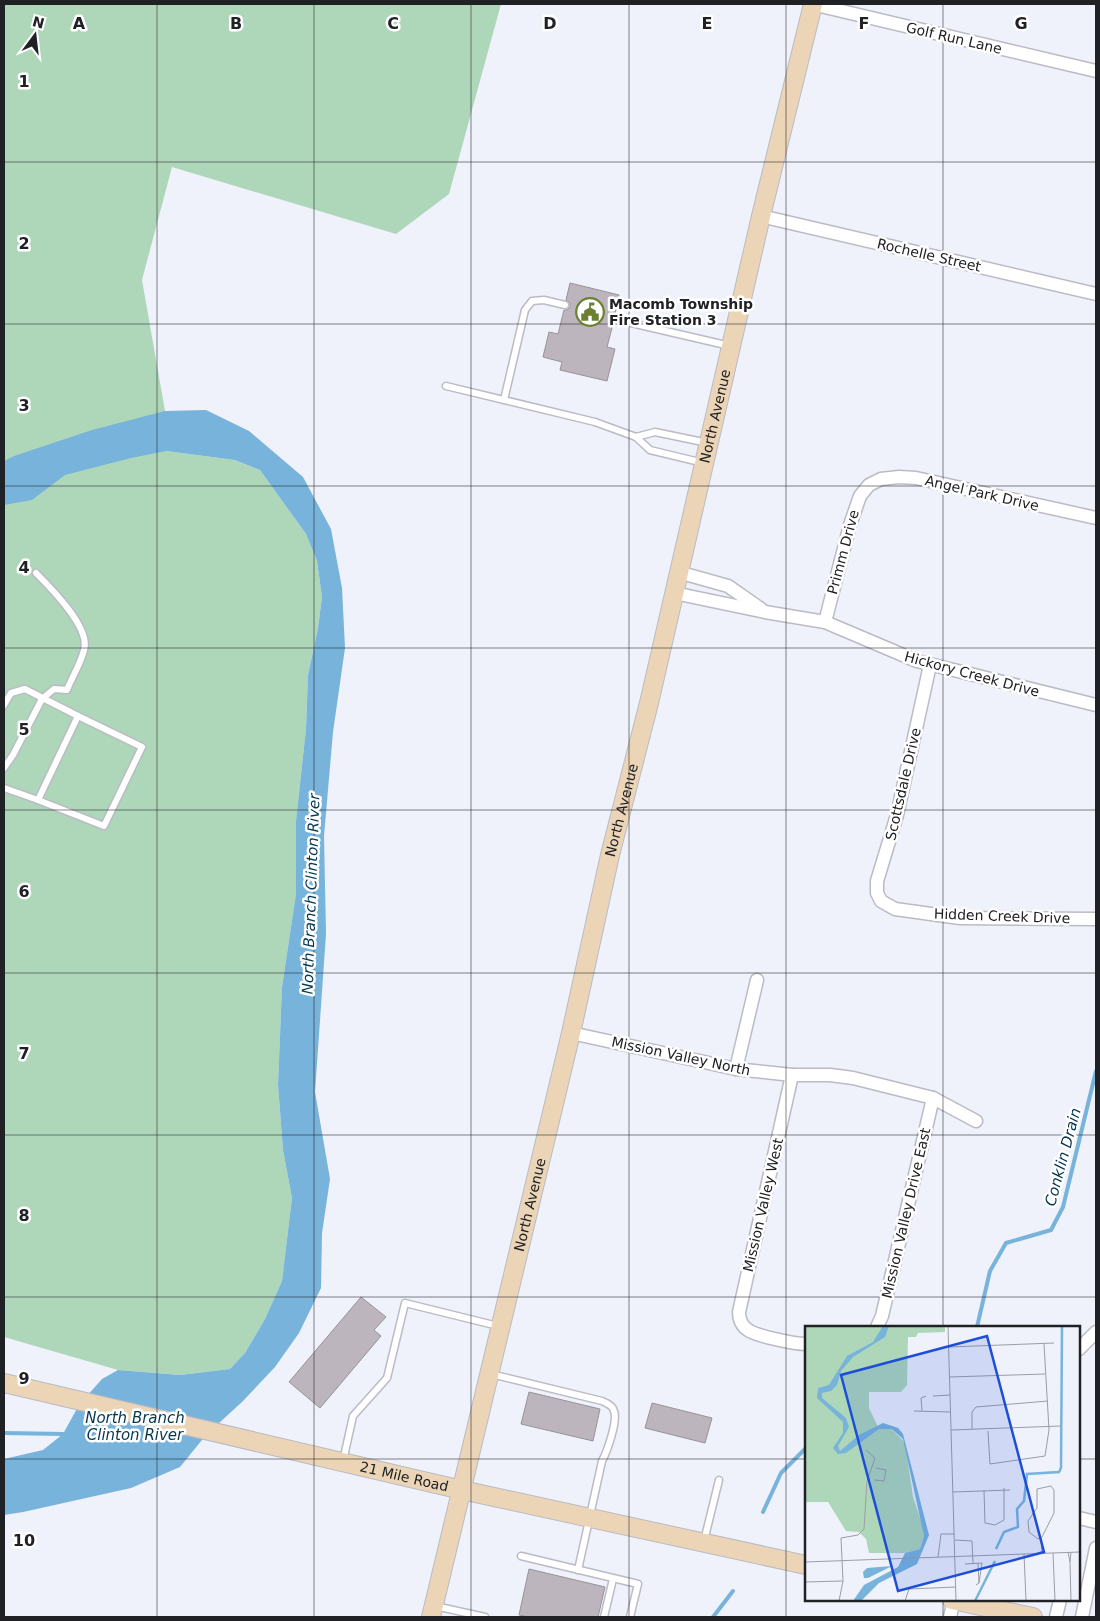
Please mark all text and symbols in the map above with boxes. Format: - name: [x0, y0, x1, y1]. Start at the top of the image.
- north arrow: [10, 10, 60, 60]
- text: N: [31, 13, 46, 32]
- text: A: [73, 14, 86, 33]
- text: B: [230, 14, 242, 33]
- text: C: [387, 14, 399, 33]
- text: D: [543, 14, 557, 33]
- text: E: [702, 14, 712, 33]
- text: F: [859, 14, 869, 33]
- text: G: [1014, 14, 1028, 33]
- street label: Golf Run Lane: [905, 19, 1003, 57]
- text: 1: [18, 72, 30, 91]
- text: 2: [18, 234, 30, 253]
- street label: Rochelle Street: [875, 235, 983, 275]
- place label: Macomb Township Fire Station 3: [609, 296, 753, 328]
- public building icon: Macomb Township Fire Station 3: [575, 297, 605, 327]
- street label: North Avenue: [696, 368, 733, 465]
- text: 3: [18, 396, 30, 415]
- street label: Angel Park Drive: [924, 472, 1040, 514]
- street label: Primm Drive: [824, 508, 862, 596]
- text: 4: [18, 558, 30, 577]
- street label: Hickory Creek Drive: [903, 648, 1041, 700]
- text: 5: [18, 720, 30, 739]
- street label: Scottsdale Drive: [882, 726, 924, 842]
- street label: North Avenue: [602, 762, 641, 859]
- water label: North Branch Clinton River: [298, 792, 324, 995]
- text: 6: [18, 882, 30, 901]
- street label: Hidden Creek Drive: [934, 906, 1070, 926]
- street label: Mission Valley North: [610, 1033, 752, 1079]
- text: 7: [18, 1044, 30, 1063]
- water label: Conklin Drain: [1041, 1106, 1085, 1208]
- street label: Mission Valley Drive East: [879, 1126, 934, 1300]
- street label: Mission Valley West: [740, 1136, 786, 1274]
- street label: North Avenue: [511, 1156, 549, 1253]
- text: 8: [18, 1206, 30, 1225]
- inset map: [805, 1326, 1080, 1601]
- text: 9: [18, 1369, 30, 1388]
- water label: North Branch Clinton River: [85, 1409, 185, 1444]
- street label: 21 Mile Road: [358, 1458, 450, 1495]
- text: 10: [13, 1531, 35, 1550]

